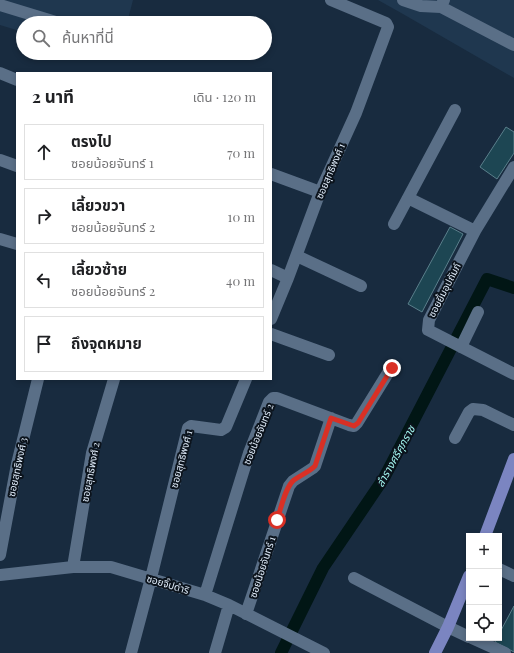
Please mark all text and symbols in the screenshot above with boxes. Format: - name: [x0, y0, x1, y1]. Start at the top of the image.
- search box: [16, 16, 272, 60]
- icon: search: [30, 27, 52, 49]
- text: ค้นหาที่นี่: [62, 27, 114, 47]
- text: 2 นาที: [32, 85, 74, 107]
- text: เดิน · 120 m: [193, 88, 256, 105]
- text: ตรงไป: [71, 131, 112, 151]
- icon: ahead: [33, 141, 55, 163]
- street label: ซอยสุทธิพงศ์ 1: [312, 141, 348, 201]
- text: 70 m: [227, 144, 255, 161]
- text: ซอยน้อยจันทร์ 1: [71, 154, 154, 171]
- text: เลี้ยวขวา: [71, 195, 125, 215]
- icon: right: [33, 205, 55, 227]
- text: 10 m: [228, 208, 255, 225]
- text: ซอยน้อยจันทร์ 2: [71, 218, 155, 235]
- text: เลี้ยวซ้าย: [71, 259, 127, 279]
- street label: ซอยยิ้มอุปถัมภ์: [424, 260, 464, 320]
- icon: left: [33, 269, 55, 291]
- text: 40 m: [226, 272, 255, 289]
- text: ซอยน้อยจันทร์ 2: [71, 282, 155, 299]
- icon: arrive: [33, 333, 55, 355]
- text: ถึงจุดหมาย: [71, 333, 142, 353]
- route end: [383, 359, 401, 377]
- street label: ซอยน้อยจันทร์ 2: [239, 401, 277, 467]
- water label: ลำรางศรีศุภราช: [372, 422, 419, 489]
- street label: ซอยสุทธิพงศ์ 1: [167, 428, 196, 489]
- street label: ซอยสุทธิพงศ์ 3: [4, 436, 30, 498]
- street label: ซอยสุทธิพงศ์ 2: [77, 441, 103, 503]
- route start: [268, 511, 286, 529]
- map controls: [466, 533, 502, 641]
- button: +: [466, 533, 502, 569]
- street label: ซอยน้อยจันทร์ 1: [246, 534, 279, 599]
- button: −: [466, 569, 502, 605]
- street label: ซอยจิ๊ปดำริ: [145, 571, 191, 597]
- button: locate: [466, 605, 502, 641]

